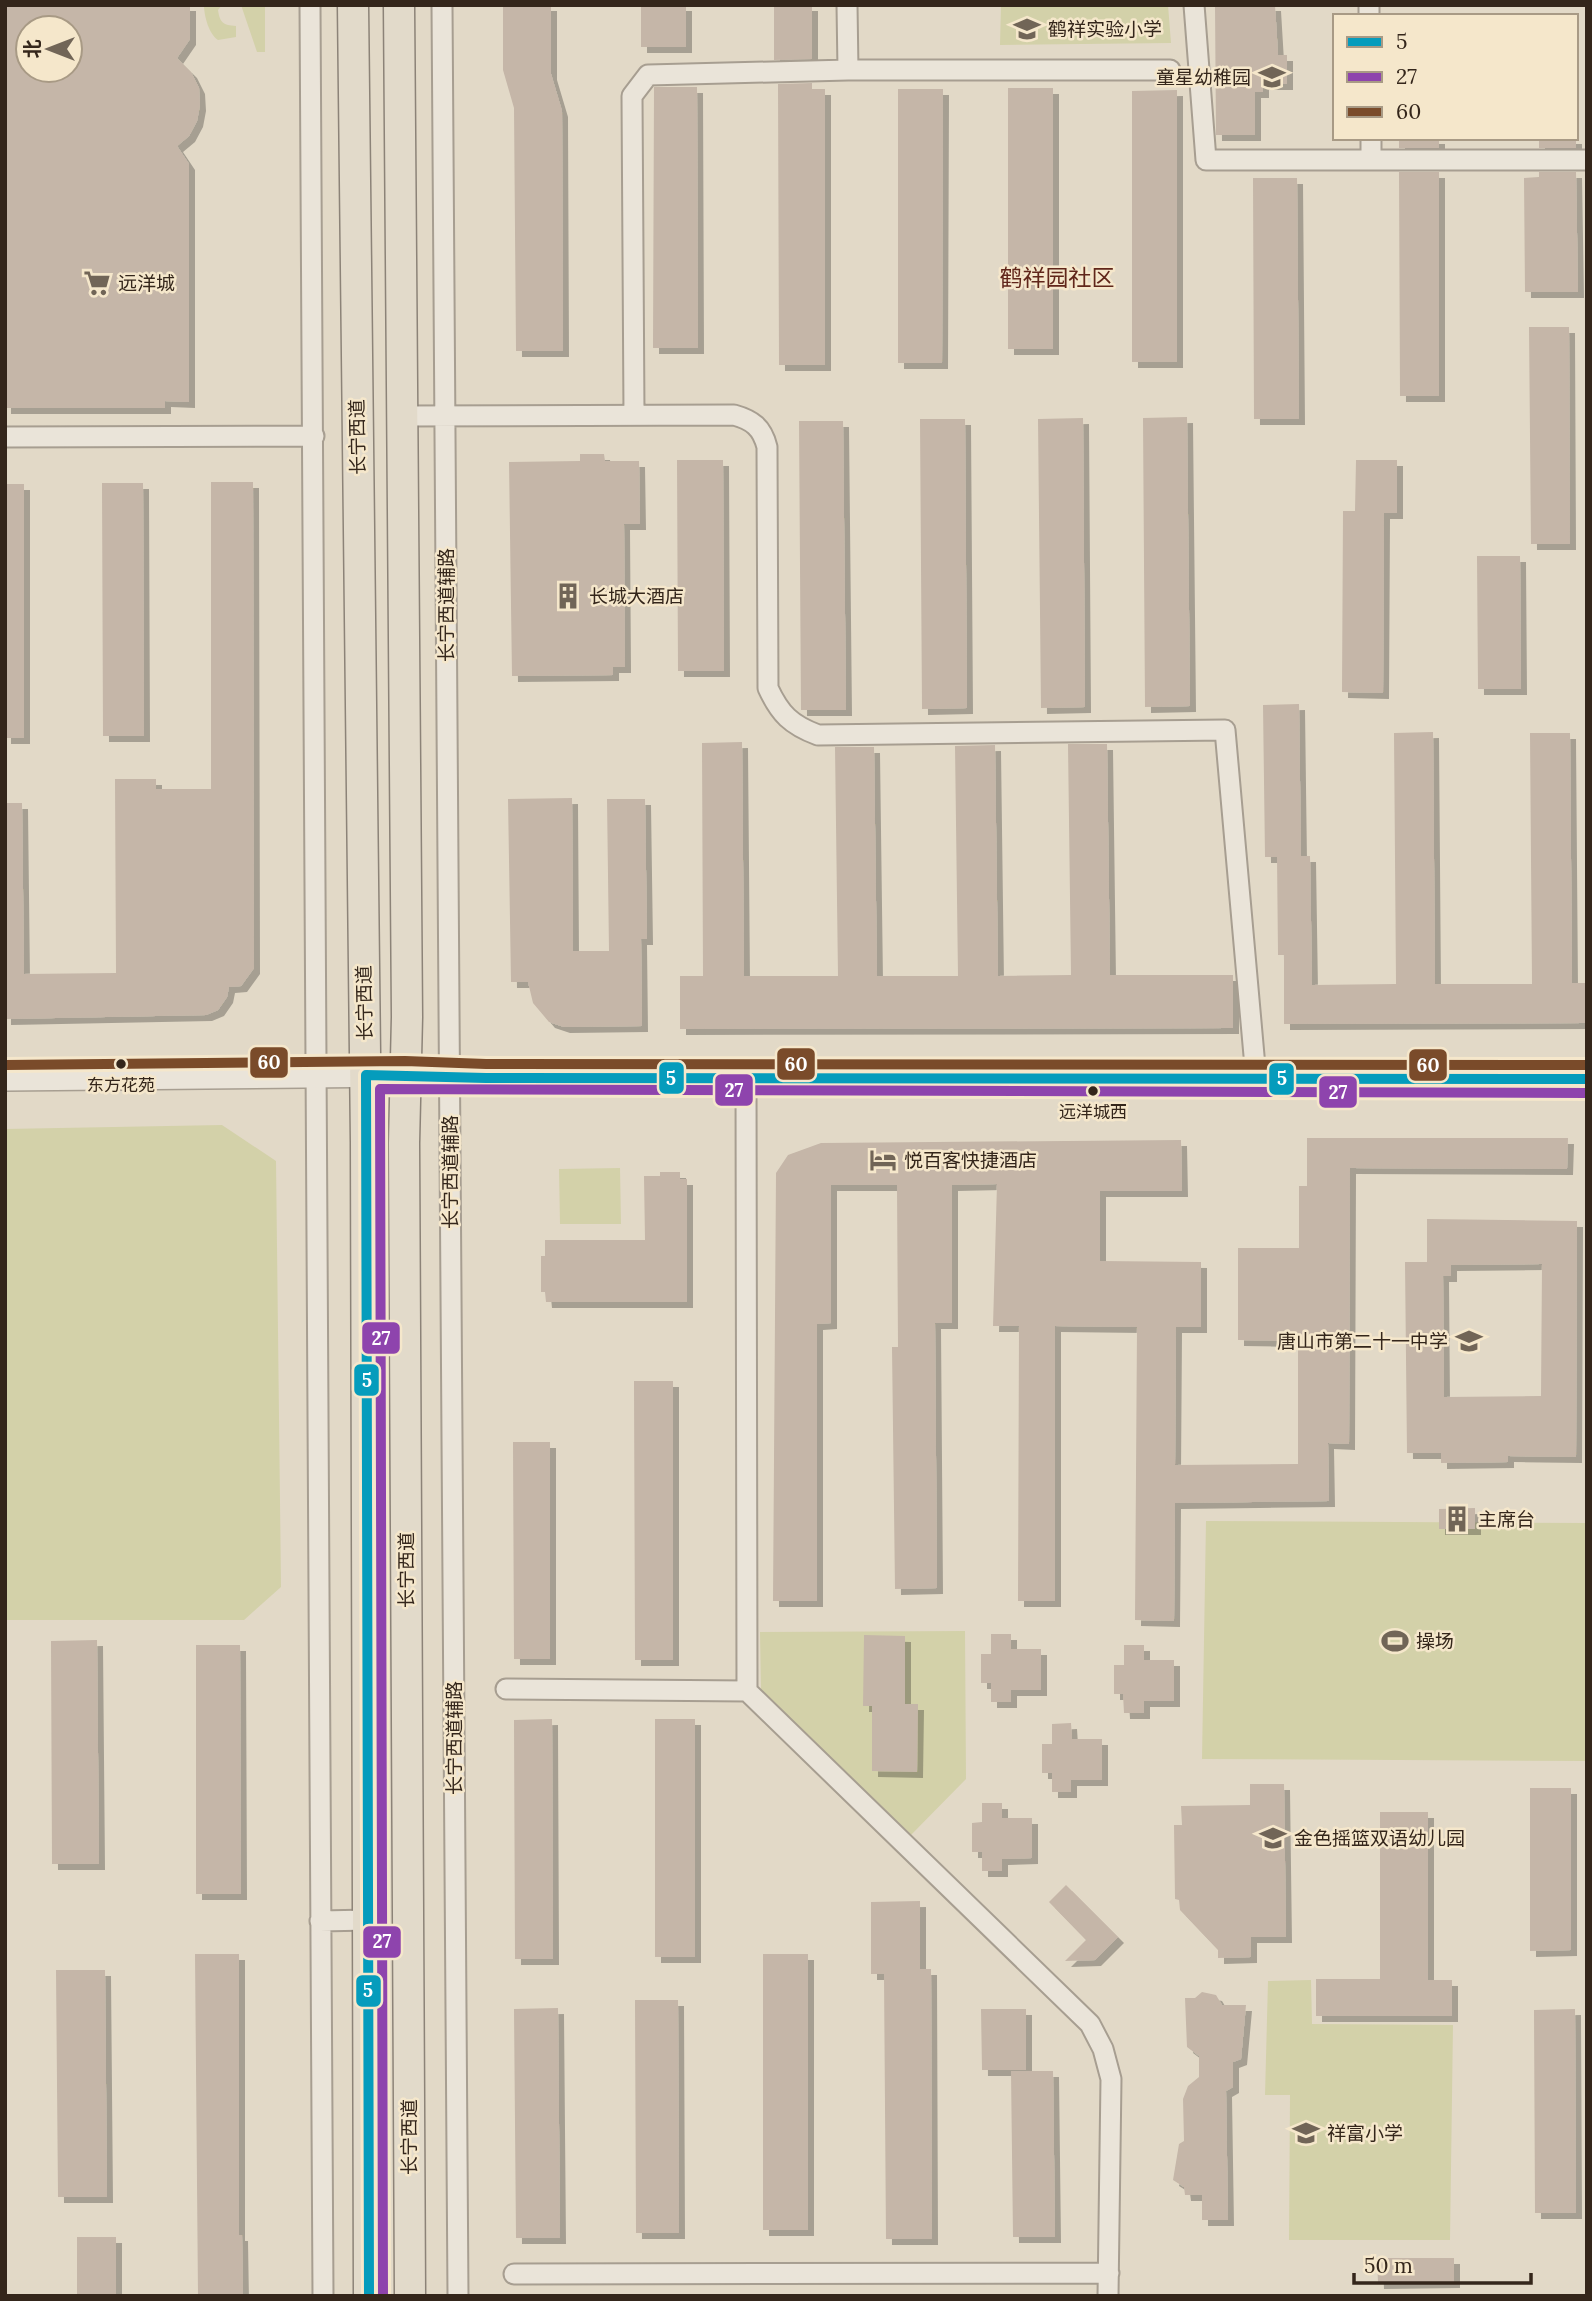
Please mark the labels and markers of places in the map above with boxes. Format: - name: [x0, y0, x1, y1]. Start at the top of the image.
- school or university icon: 鹤祥实验小学: [1012, 14, 1042, 44]
- place label: 鹤祥实验小学: [1048, 17, 1162, 41]
- school or university icon: 童星幼稚园: [1257, 62, 1287, 92]
- place label: 童星幼稚园: [1156, 65, 1251, 89]
- supermarket icon: 远洋城: [82, 268, 112, 298]
- place label: 远洋城: [118, 271, 175, 295]
- building icon: 长城大酒店: [553, 581, 583, 611]
- place label: 长城大酒店: [589, 584, 684, 608]
- marker: 东方花苑: [114, 1057, 128, 1071]
- place label: 东方花苑: [87, 1074, 155, 1096]
- marker: 远洋城西: [1086, 1084, 1100, 1098]
- place label: 远洋城西: [1059, 1101, 1127, 1123]
- hotel icon: 悦百客快捷酒店: [868, 1145, 898, 1175]
- place label: 悦百客快捷酒店: [904, 1148, 1037, 1172]
- school or university icon: 唐山市第二十一中学: [1454, 1326, 1484, 1356]
- place label: 唐山市第二十一中学: [1277, 1329, 1448, 1353]
- building icon: 主席台: [1442, 1504, 1472, 1534]
- place label: 主席台: [1478, 1507, 1535, 1531]
- sports icon: 操场: [1380, 1626, 1410, 1656]
- place label: 操场: [1416, 1629, 1454, 1653]
- school or university icon: 金色摇篮双语幼儿园: [1258, 1823, 1288, 1853]
- place label: 金色摇篮双语幼儿园: [1294, 1826, 1465, 1850]
- school or university icon: 祥富小学: [1291, 2118, 1321, 2148]
- place label: 祥富小学: [1327, 2121, 1403, 2145]

